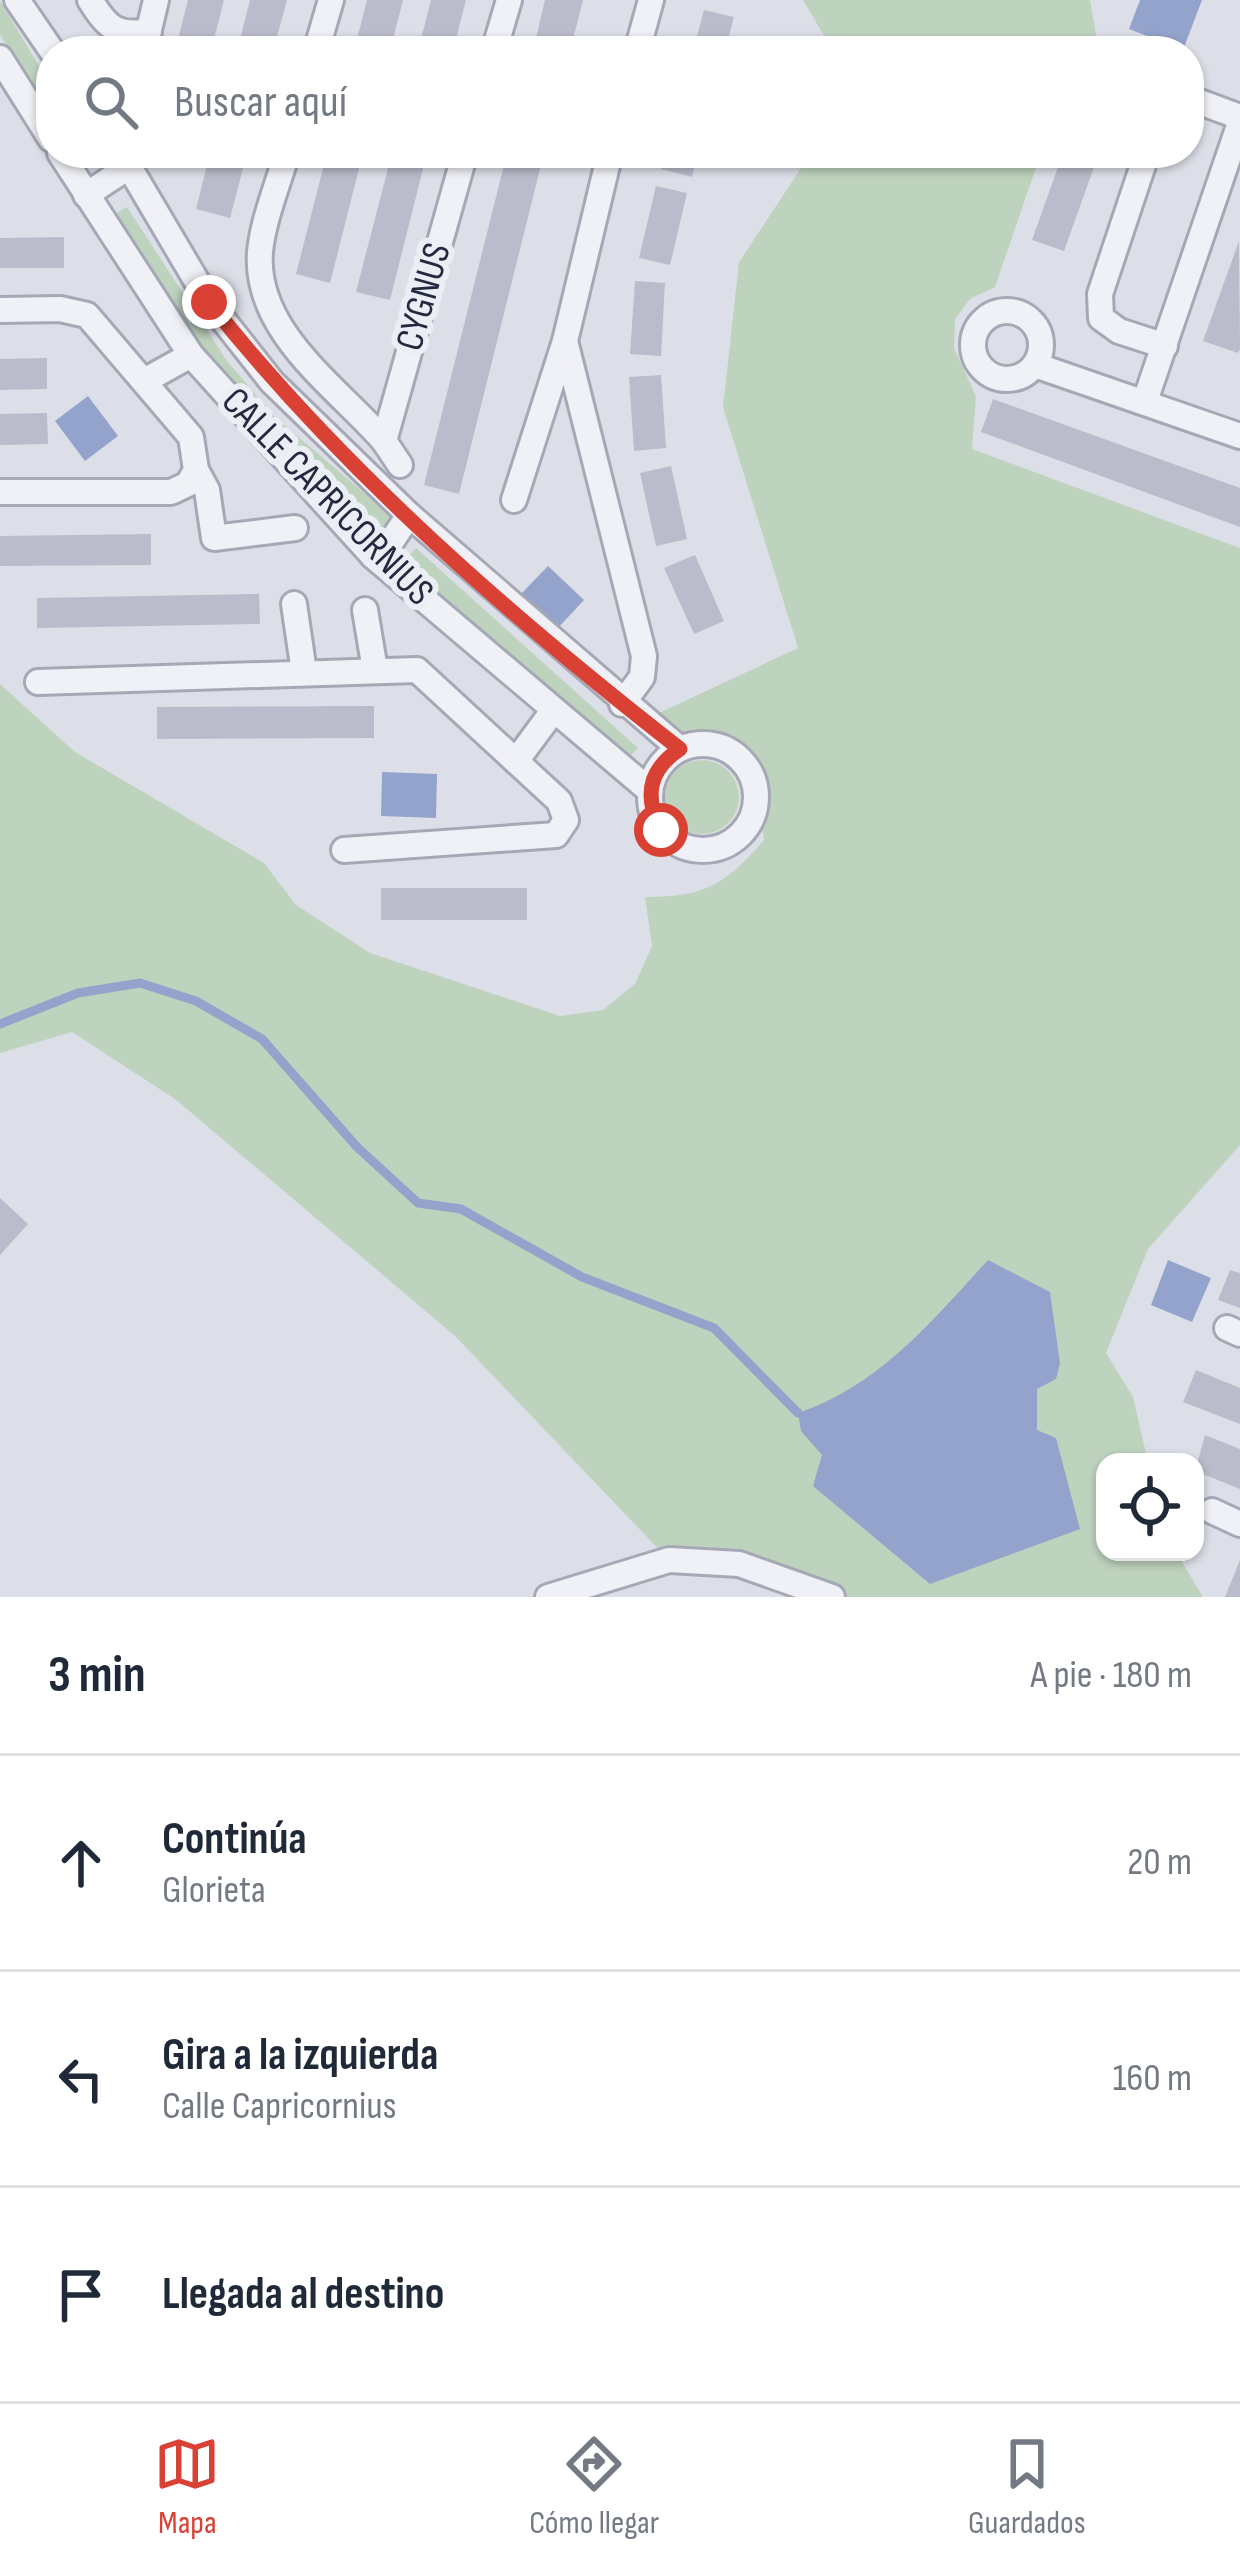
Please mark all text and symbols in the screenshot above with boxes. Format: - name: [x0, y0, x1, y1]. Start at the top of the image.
- search box: [36, 36, 1204, 168]
- icon: search: [78, 69, 144, 135]
- text: Buscar aquí: [174, 75, 347, 130]
- street label: CYGNUS: [386, 238, 462, 356]
- route end: [182, 275, 236, 329]
- street label: CALLE CAPRICORNIUS: [211, 378, 443, 616]
- route start: [634, 803, 688, 857]
- map controls: [1096, 1453, 1204, 1561]
- button: locate: [1096, 1453, 1204, 1561]
- text: 3 min: [48, 1645, 146, 1706]
- text: A pie · 180 m: [1031, 1652, 1192, 1699]
- text: Continúa: [162, 1812, 307, 1867]
- icon: ahead: [48, 1830, 114, 1896]
- text: 20 m: [1127, 1839, 1192, 1886]
- text: Glorieta: [162, 1867, 266, 1914]
- text: Gira a la izquierda: [162, 2028, 438, 2083]
- icon: left: [48, 2046, 114, 2112]
- text: 160 m: [1113, 2055, 1192, 2102]
- text: Calle Capricornius: [162, 2083, 397, 2130]
- icon: arrive: [48, 2262, 114, 2328]
- text: Llegada al destino: [162, 2267, 444, 2322]
- tab: Mapa: [154, 2431, 220, 2543]
- tab: Cómo llegar: [529, 2431, 659, 2543]
- tab: Guardados: [968, 2431, 1086, 2543]

